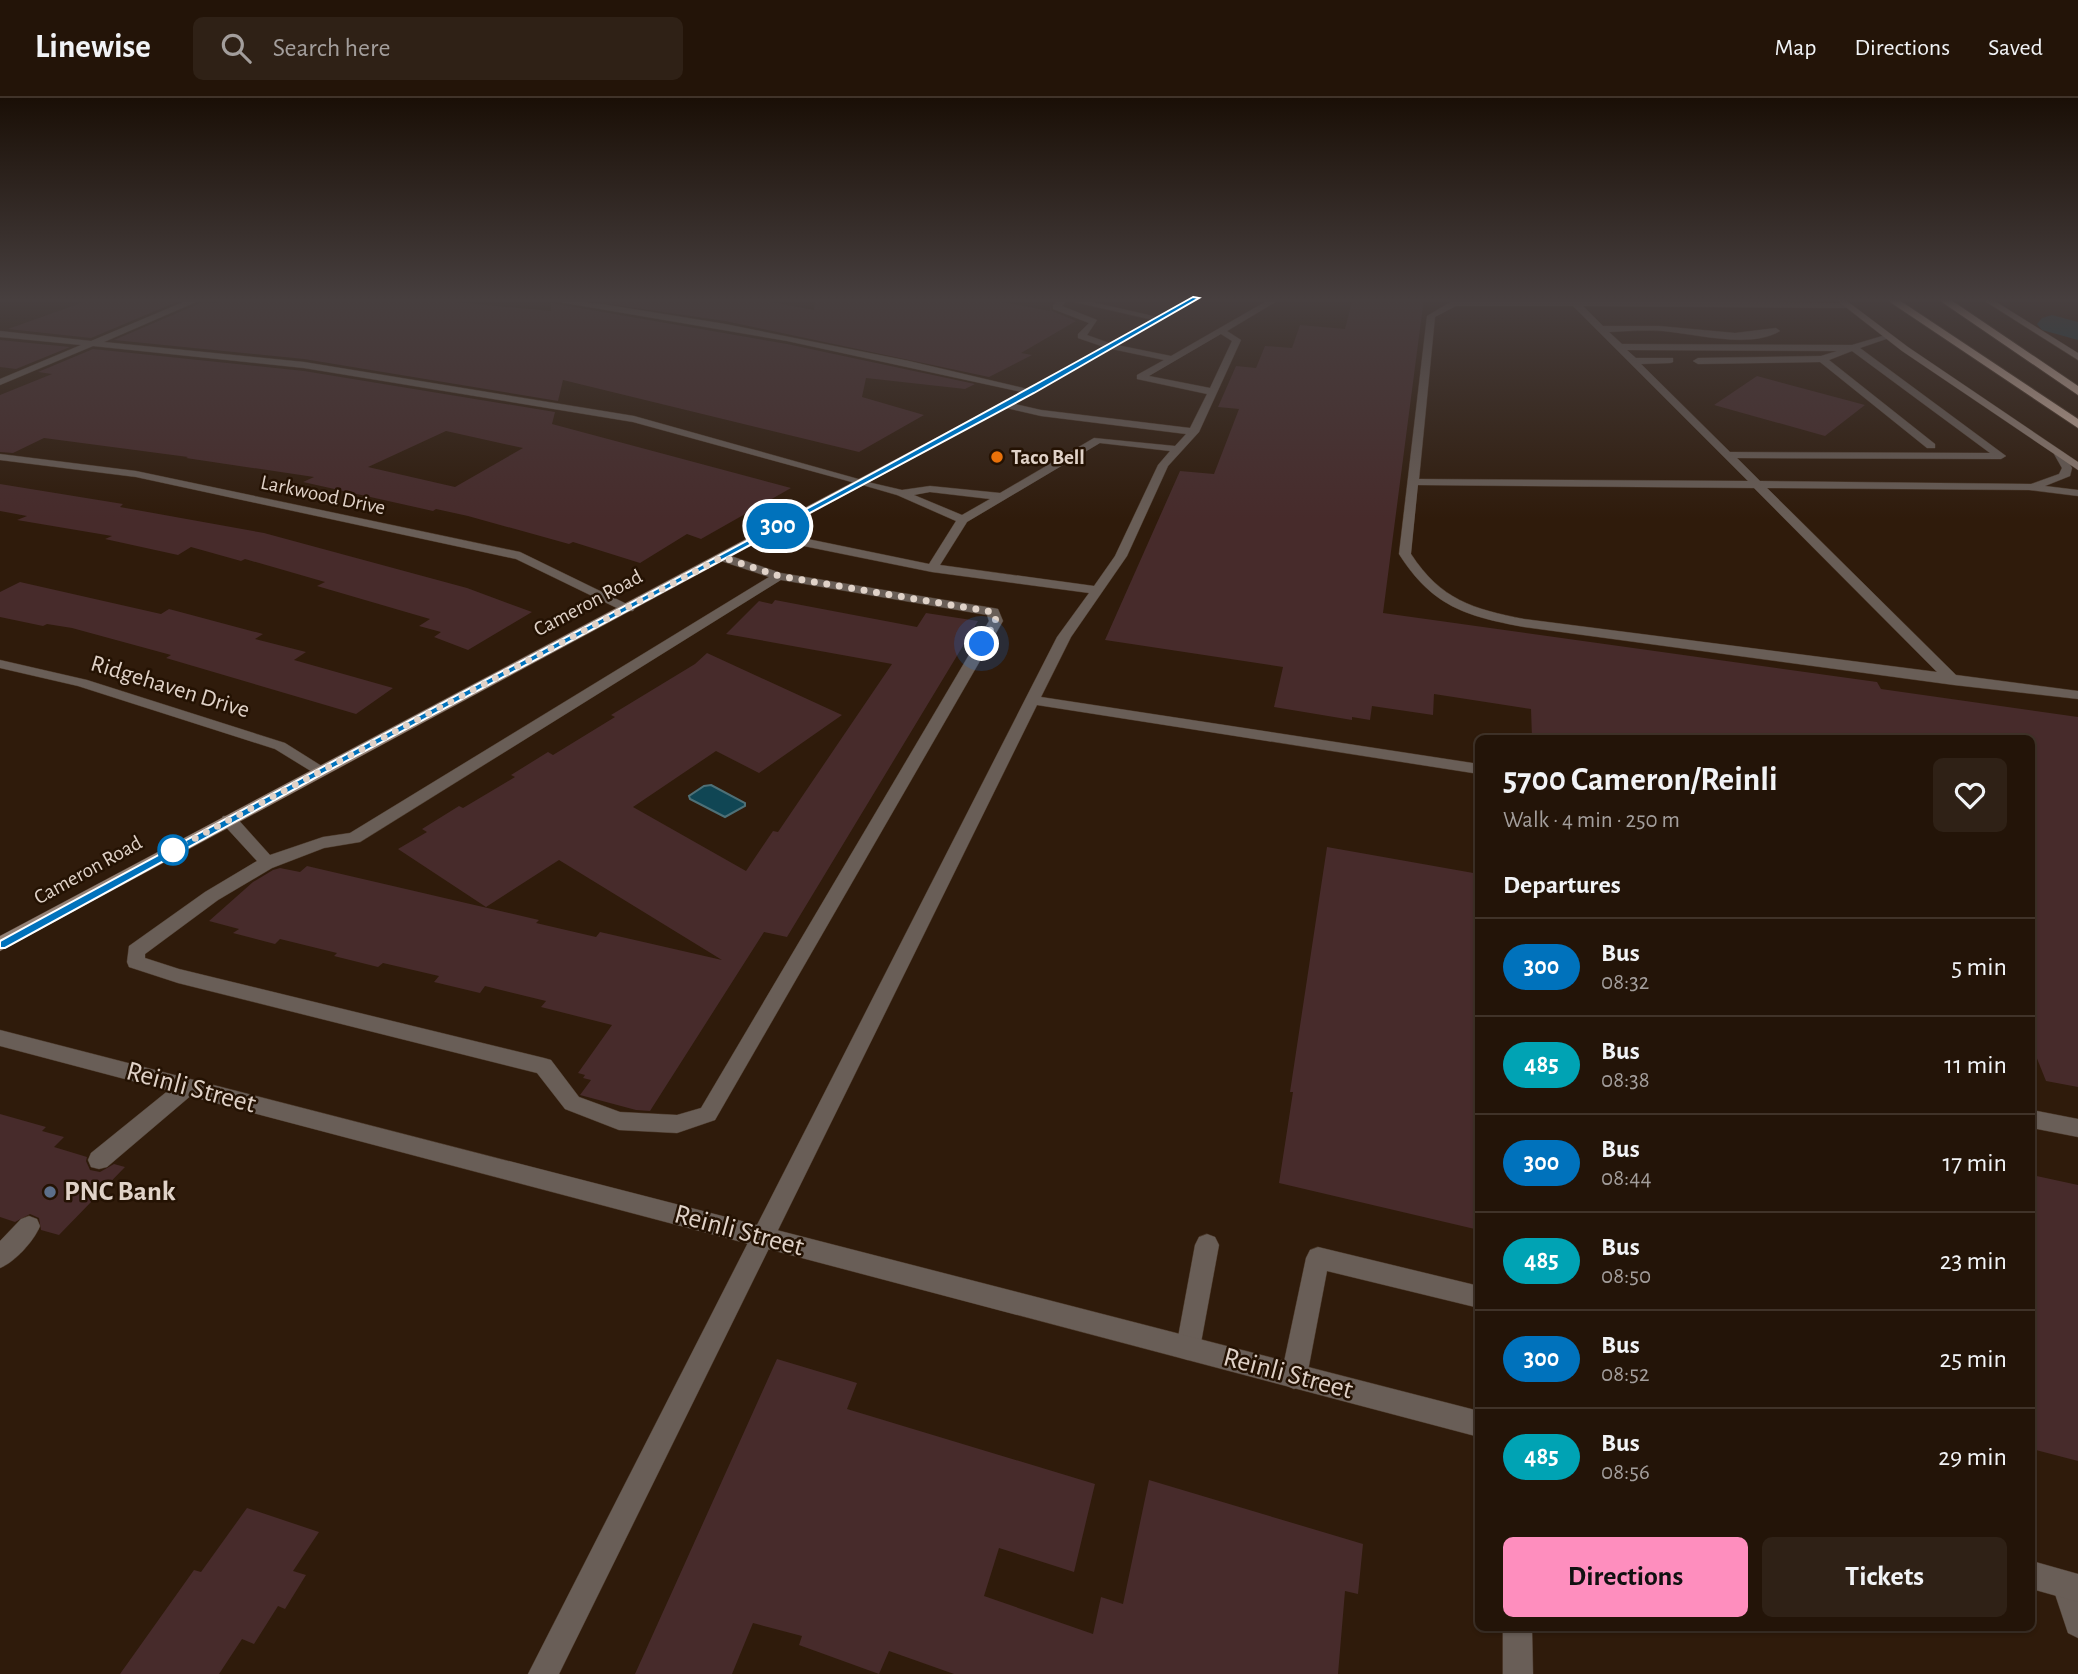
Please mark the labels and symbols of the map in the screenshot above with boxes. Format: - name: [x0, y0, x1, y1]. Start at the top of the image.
- place label: Taco Bell: [1011, 447, 1085, 468]
- marker: Taco Bell: [989, 449, 1005, 465]
- street label: Larkwood Drive: [259, 472, 387, 518]
- line badge: 300: [738, 503, 818, 549]
- street label: Cameron Road: [530, 566, 646, 640]
- your location: [964, 626, 999, 661]
- street label: Ridgehaven Drive: [88, 651, 252, 723]
- street label: Cameron Road: [31, 832, 146, 908]
- unlabelled marker: [158, 835, 188, 865]
- street label: Reinli Street: [123, 1057, 259, 1119]
- place label: PNC Bank: [64, 1178, 176, 1206]
- marker: PNC Bank: [42, 1184, 58, 1200]
- street label: Reinli Street: [671, 1200, 807, 1262]
- street label: Reinli Street: [1220, 1343, 1356, 1405]

